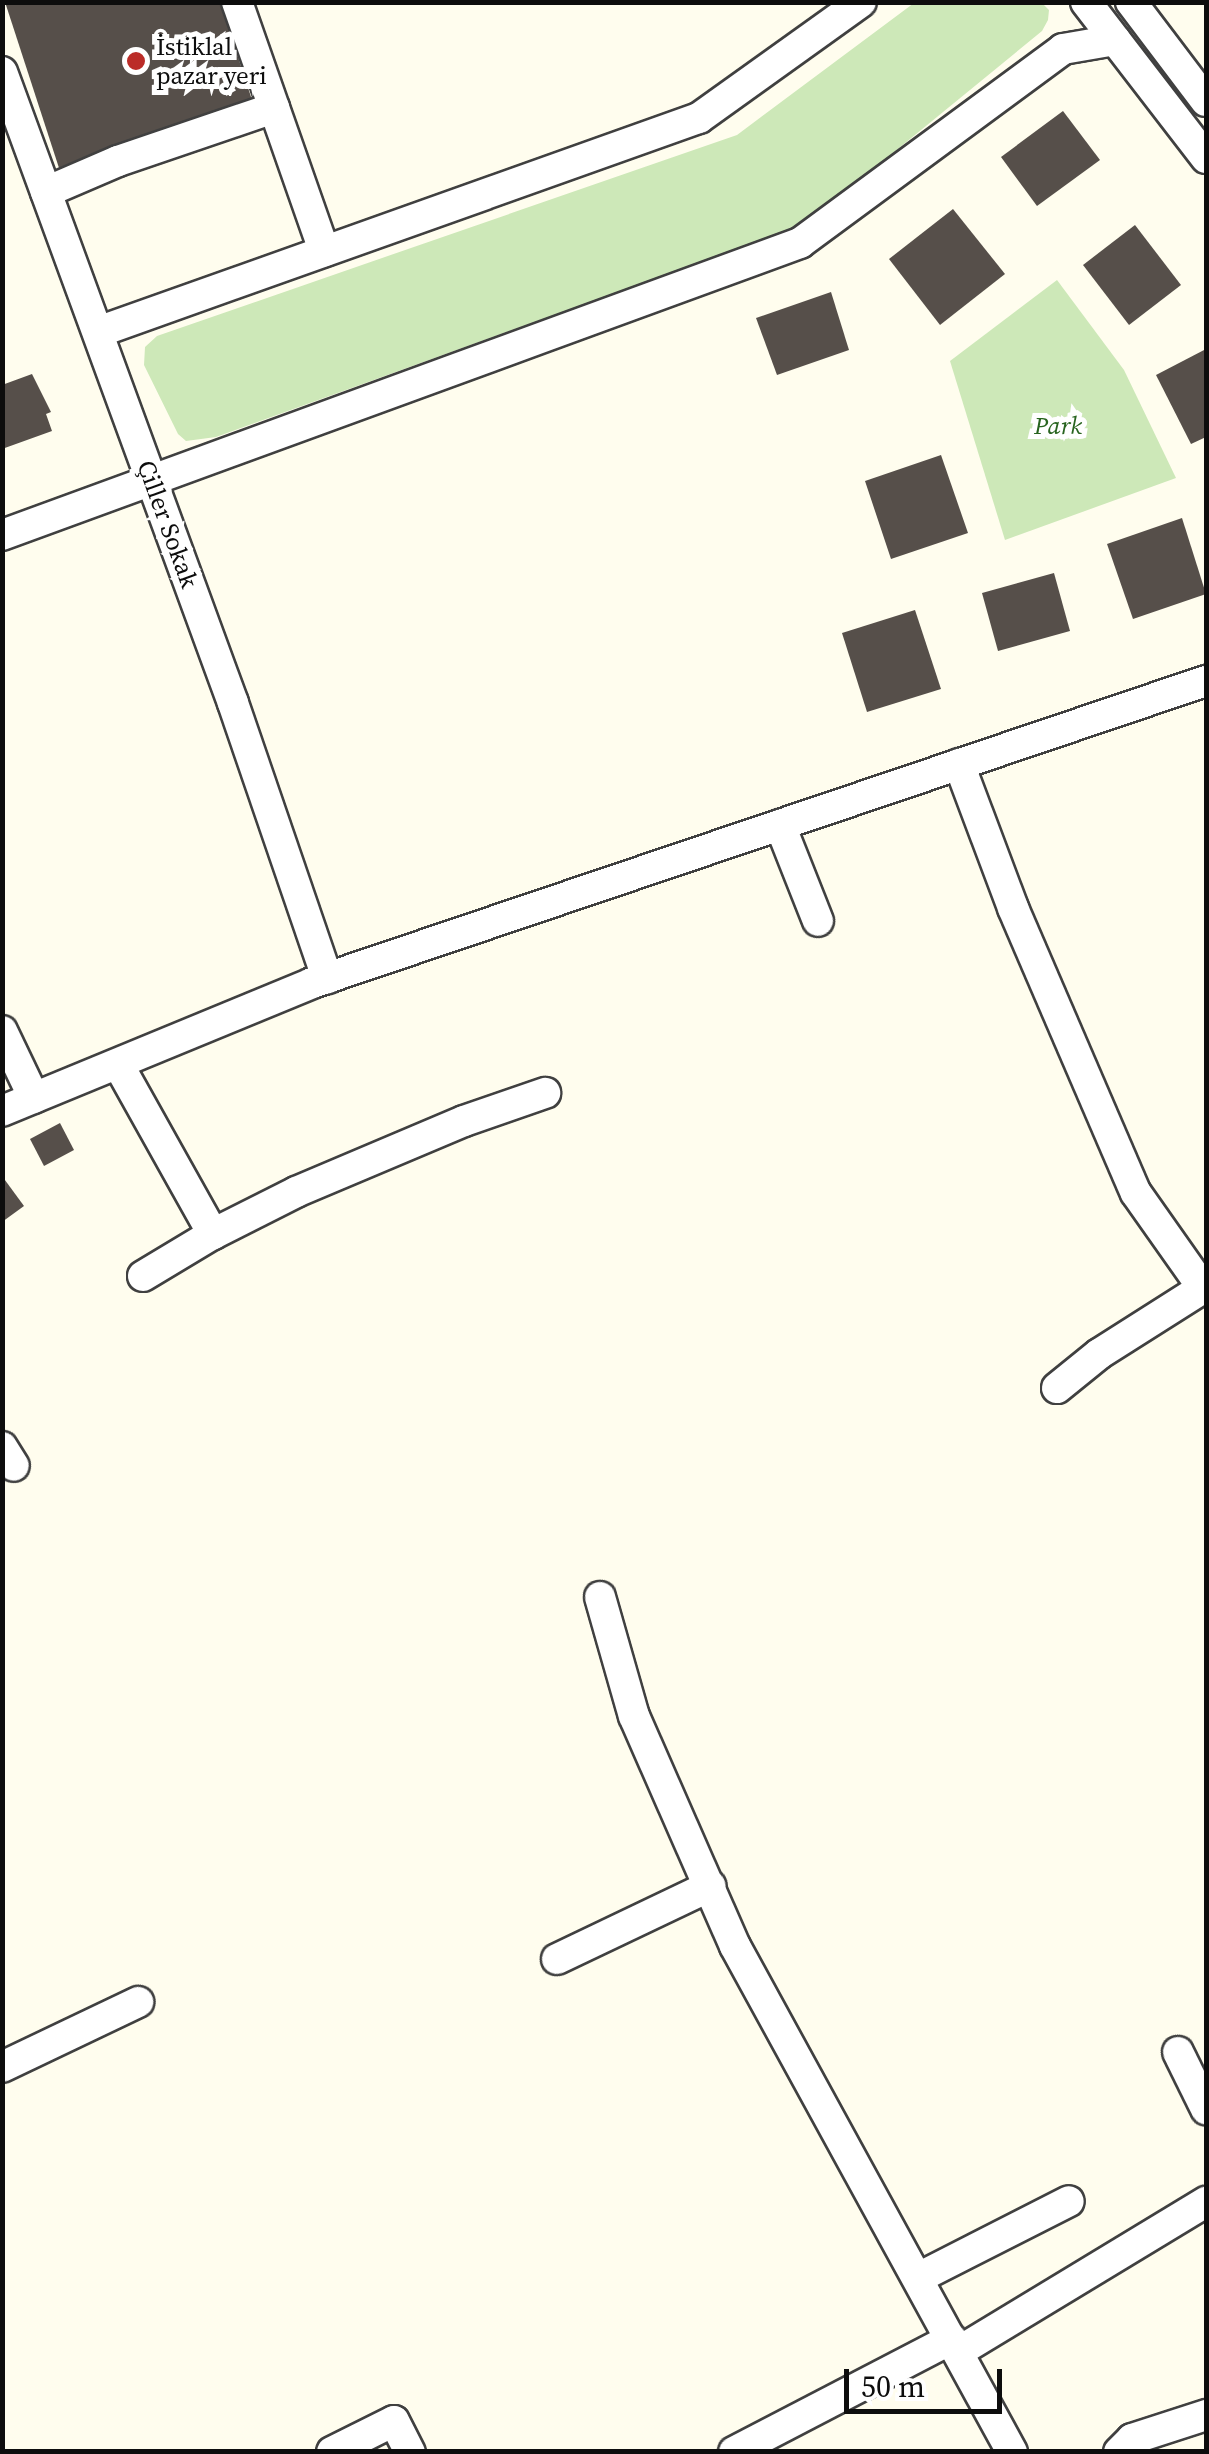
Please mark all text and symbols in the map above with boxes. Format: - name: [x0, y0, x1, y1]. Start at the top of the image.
- place label: İstiklal pazar yeri: [156, 32, 267, 91]
- marker: İstiklal pazar yeri: [125, 50, 147, 72]
- park label: Park: [1034, 410, 1082, 440]
- street label: Çiller Sokak: [131, 456, 205, 592]
- scale bar: [849, 2349, 1006, 2411]
- text: 50 m: [861, 2366, 925, 2407]

